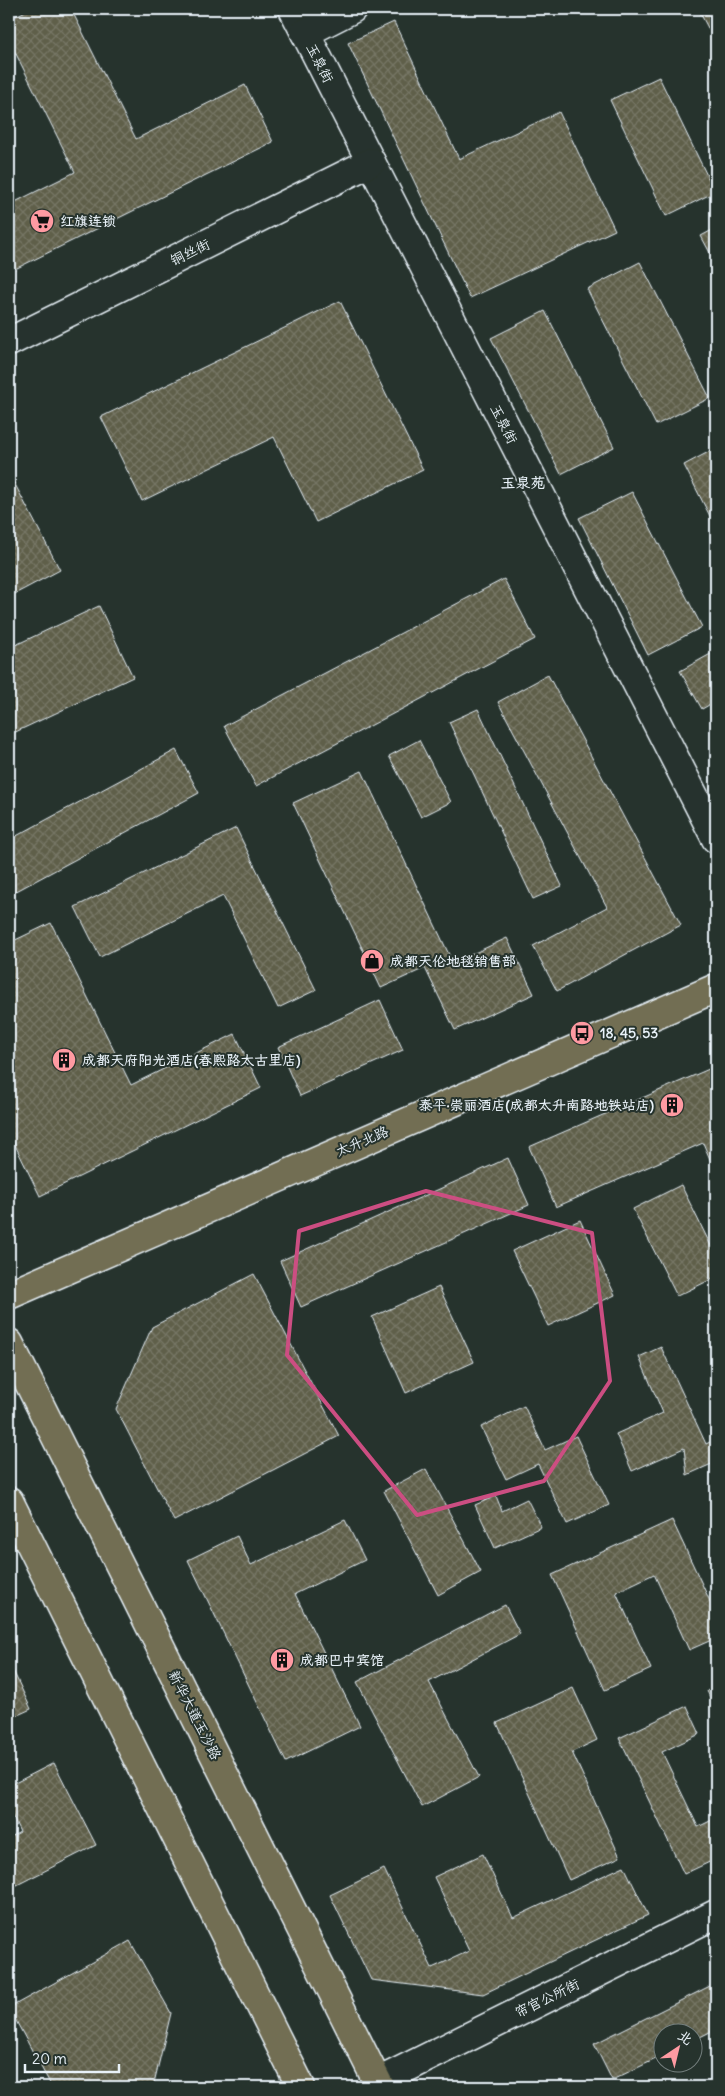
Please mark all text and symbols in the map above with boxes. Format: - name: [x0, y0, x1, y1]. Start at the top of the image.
- street label: 玉泉街: [302, 40, 338, 86]
- supermarket icon: 红旗连锁: [29, 208, 55, 234]
- place label: 红旗连锁: [60, 212, 116, 230]
- street label: 铜丝街: [167, 235, 213, 269]
- street label: 玉泉街: [486, 401, 522, 447]
- district label: 玉泉苑: [500, 473, 546, 492]
- shop icon: 成都天伦地毯销售部: [359, 948, 385, 974]
- place label: 成都天伦地毯销售部: [390, 952, 516, 970]
- bus stop icon: 18, 45, 53: [569, 1020, 595, 1046]
- place label: 18, 45, 53: [600, 1024, 658, 1042]
- building icon: 成都天府阳光酒店(春熙路太古里店): [51, 1047, 77, 1073]
- place label: 成都天府阳光酒店(春熙路太古里店): [82, 1051, 300, 1069]
- building icon: 泰平·崇丽酒店(成都太升南路地铁站店): [659, 1092, 685, 1118]
- place label: 泰平·崇丽酒店(成都太升南路地铁站店): [418, 1096, 654, 1114]
- street label: 太升北路: [333, 1122, 391, 1160]
- building icon: 成都巴中宾馆: [269, 1647, 295, 1673]
- place label: 成都巴中宾馆: [300, 1651, 384, 1669]
- street label: 新华大道玉沙路: [165, 1667, 225, 1763]
- street label: 帘官公所街: [512, 1975, 582, 2021]
- north arrow: [652, 2024, 702, 2074]
- text: 北: [675, 2026, 696, 2049]
- scale bar: [25, 2041, 119, 2073]
- text: 20 m: [32, 2049, 67, 2068]

